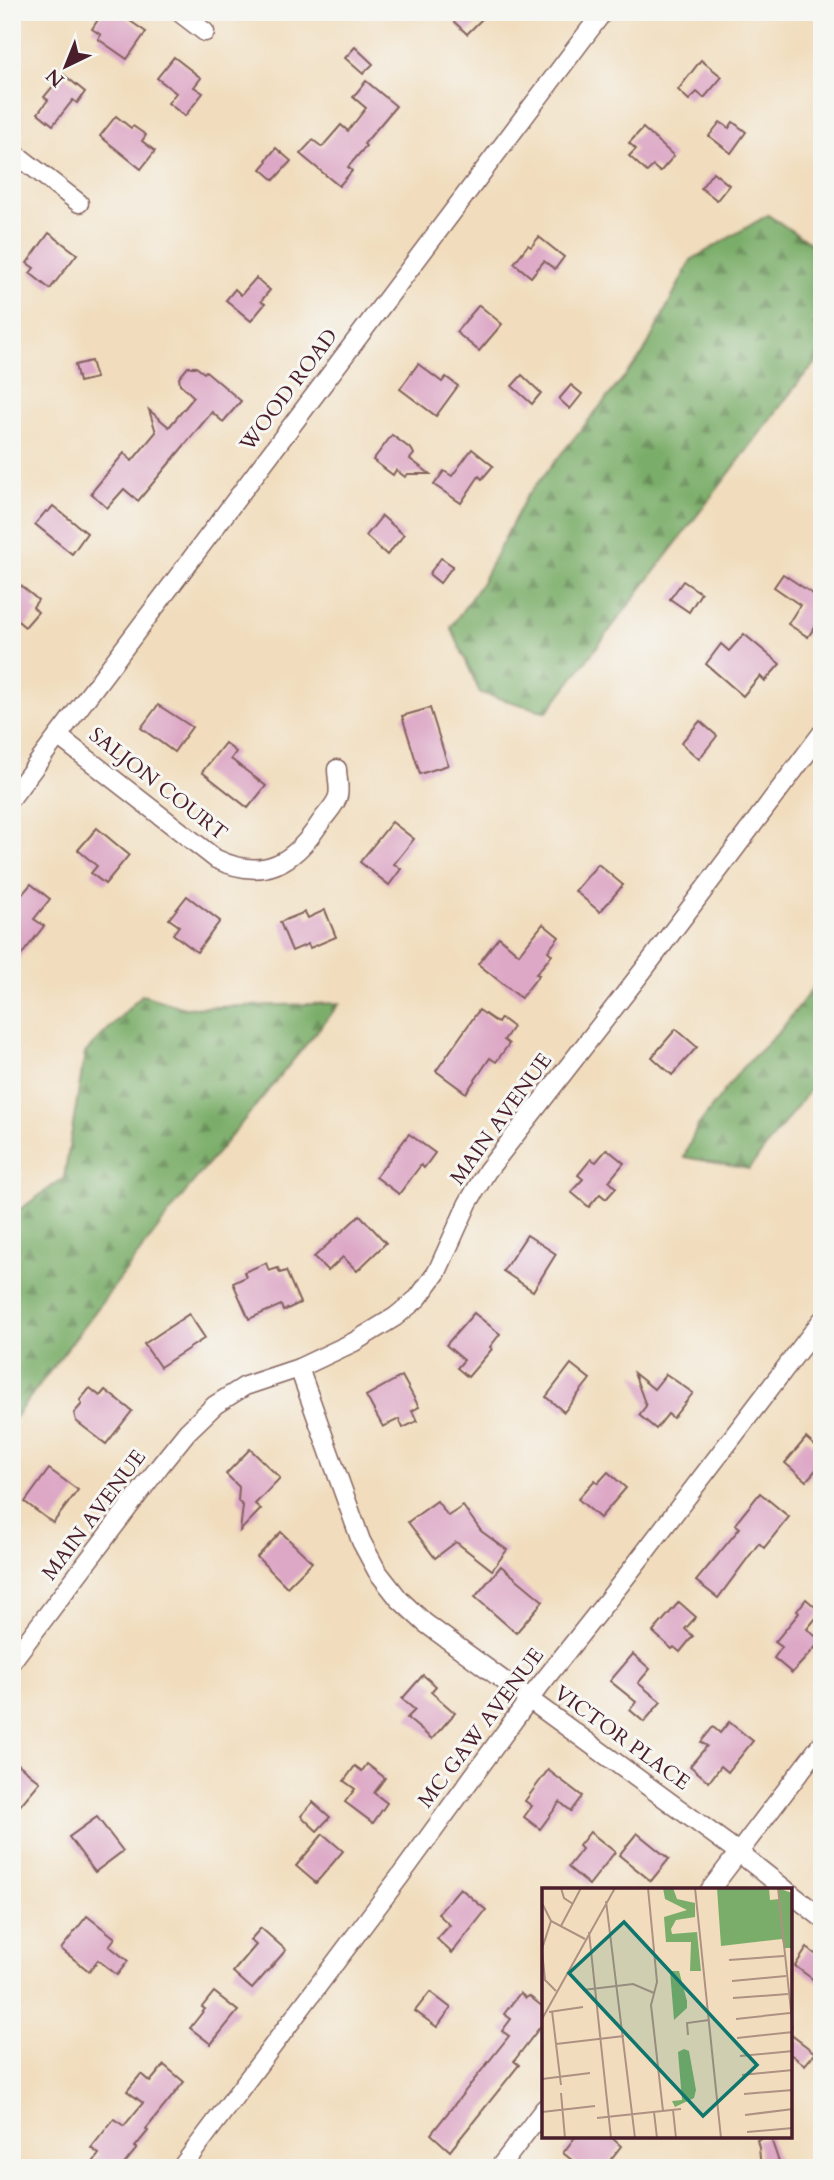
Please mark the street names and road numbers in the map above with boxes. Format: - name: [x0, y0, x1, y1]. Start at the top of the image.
- street label: WOOD ROAD: [233, 323, 345, 458]
- street label: SALJON COURT: [83, 721, 233, 847]
- street label: MAIN AVENUE: [443, 1047, 559, 1191]
- street label: MAIN AVENUE: [35, 1444, 153, 1586]
- street label: MC GAW AVENUE: [411, 1642, 551, 1814]
- street label: VICTOR PLACE: [548, 1679, 696, 1797]

